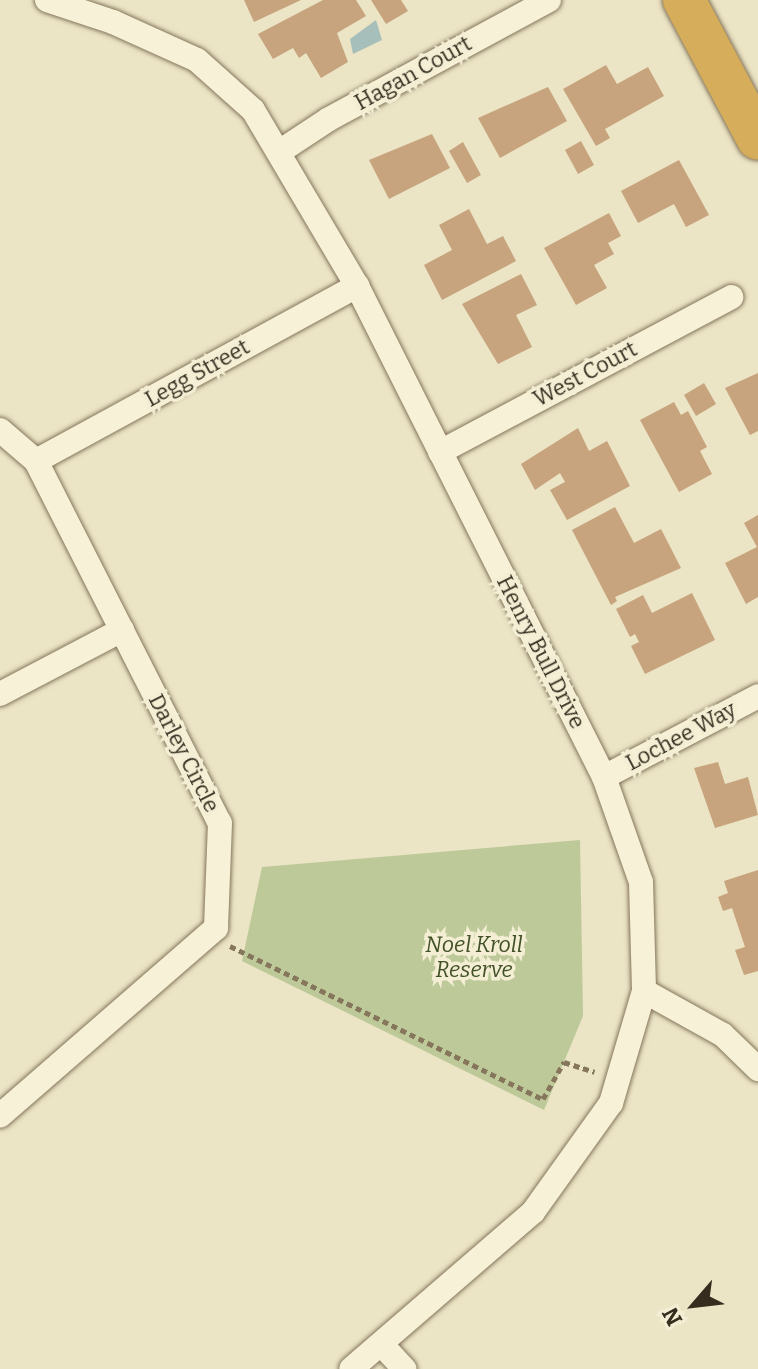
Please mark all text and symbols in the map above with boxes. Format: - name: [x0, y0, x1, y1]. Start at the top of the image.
- street label: Hagan Court: [350, 30, 476, 116]
- street label: Legg Street: [140, 334, 254, 412]
- street label: West Court: [529, 336, 641, 412]
- street label: Henry Bull Drive: [491, 571, 591, 733]
- street label: Darley Circle: [143, 689, 225, 817]
- street label: Lochee Way: [621, 696, 741, 776]
- park label: Noel Kroll Reserve: [425, 931, 523, 982]
- north arrow: [654, 1265, 734, 1345]
- text: N: [656, 1303, 688, 1330]

